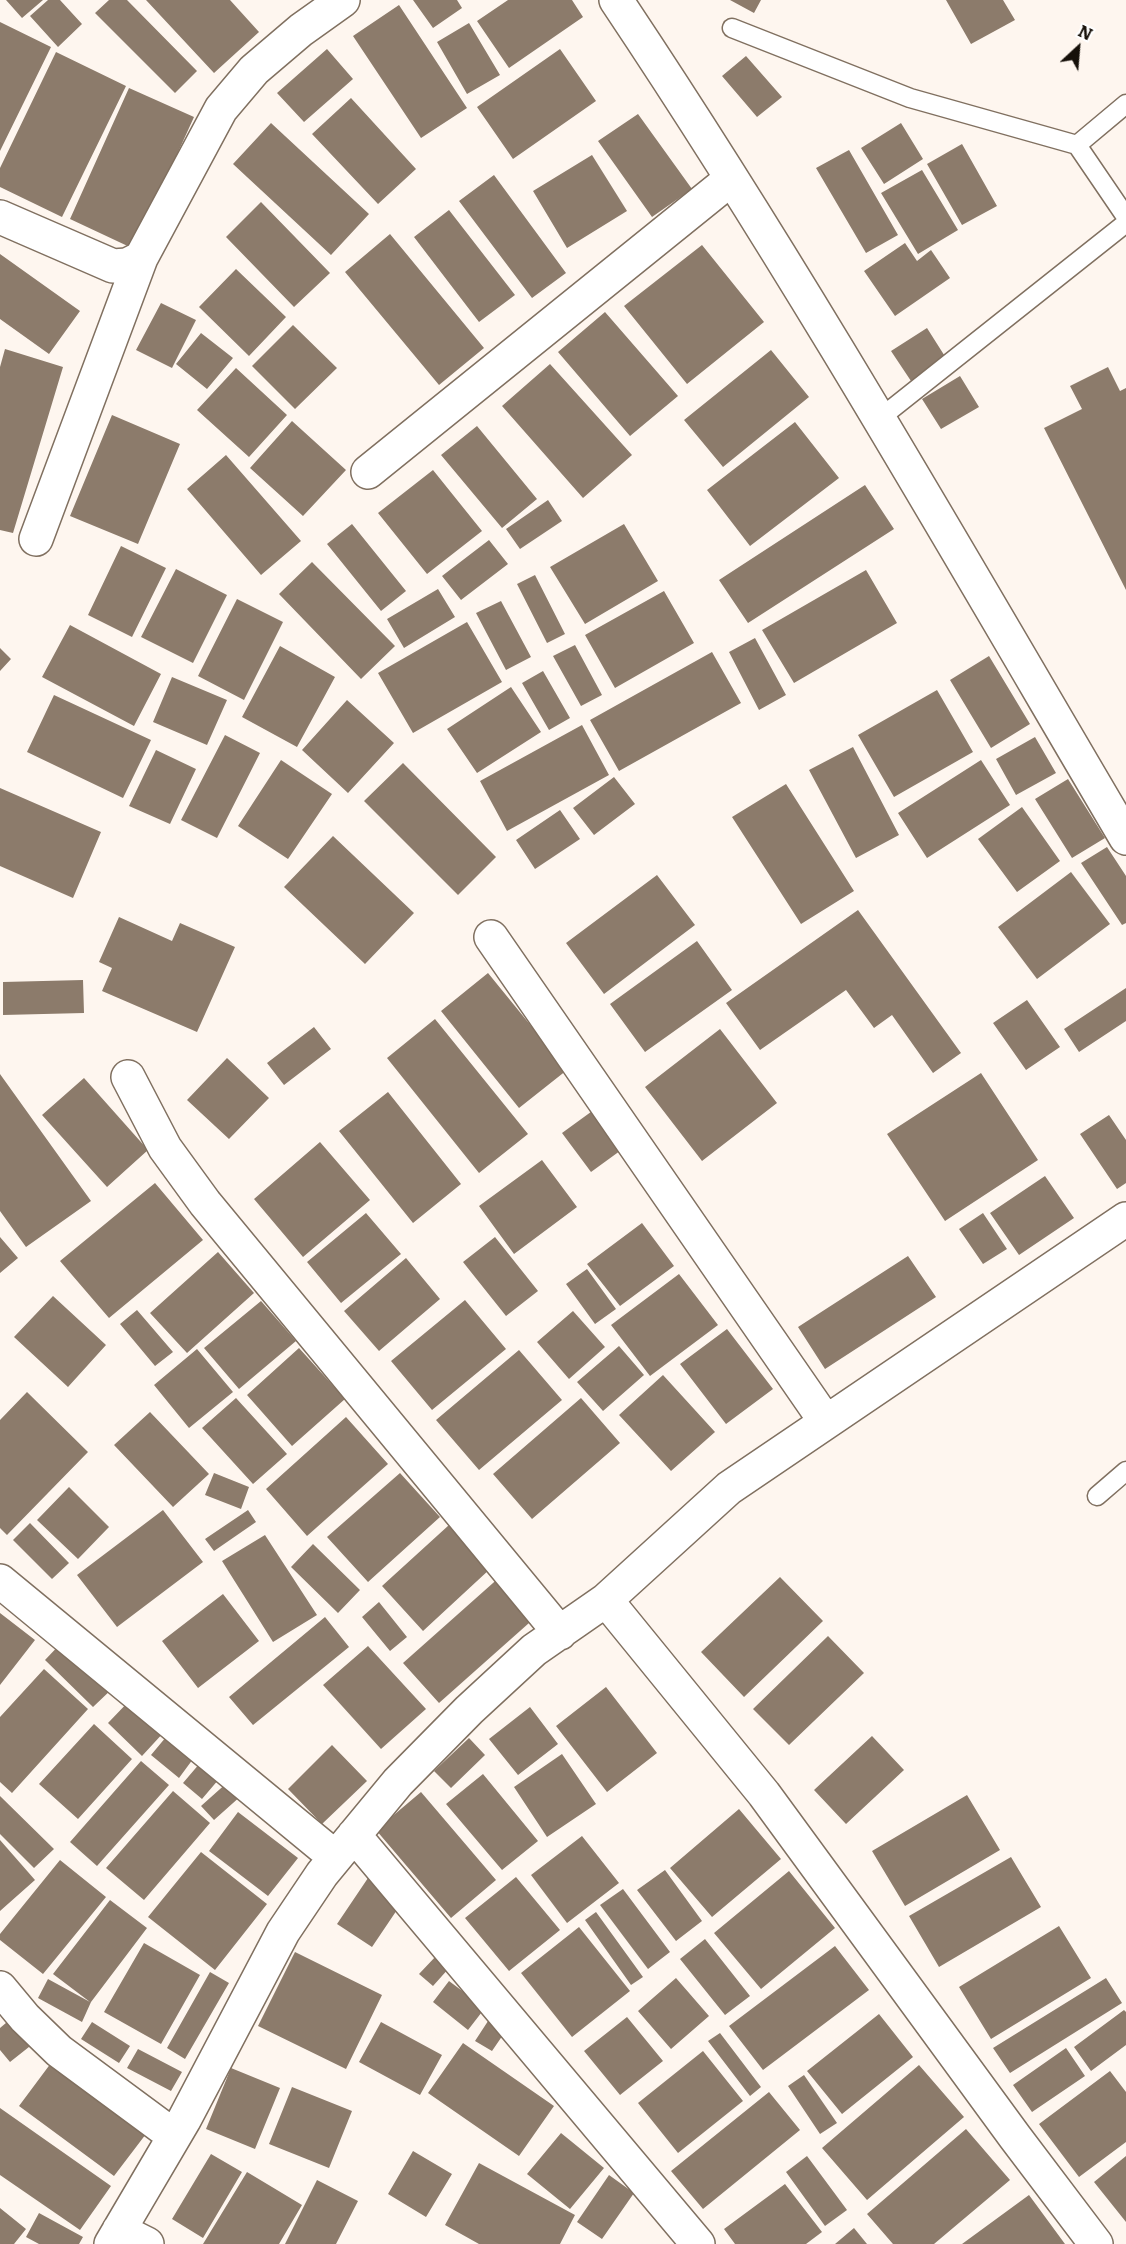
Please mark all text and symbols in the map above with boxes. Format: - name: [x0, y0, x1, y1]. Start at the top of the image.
- north arrow: [1048, 18, 1108, 78]
- text: N: [1075, 18, 1097, 46]

